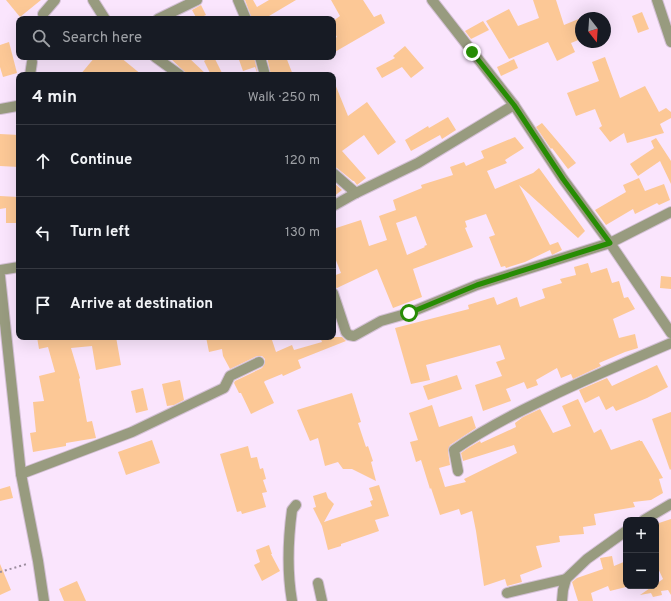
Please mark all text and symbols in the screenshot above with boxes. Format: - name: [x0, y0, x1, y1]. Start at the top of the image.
- north arrow: [575, 12, 611, 48]
- search box: [16, 16, 336, 60]
- icon: search: [30, 27, 52, 49]
- text: Search here: [62, 29, 142, 48]
- route end: [463, 43, 481, 61]
- text: 4 min: [32, 87, 77, 109]
- text: Walk · 250 m: [248, 90, 320, 106]
- icon: ahead: [32, 150, 54, 172]
- text: Continue: [70, 151, 132, 170]
- text: 120 m: [285, 153, 320, 169]
- icon: left: [32, 222, 54, 244]
- text: Turn left: [70, 223, 130, 242]
- text: 130 m: [285, 225, 320, 241]
- icon: arrive: [32, 294, 54, 316]
- text: Arrive at destination: [70, 295, 213, 314]
- route start: [400, 304, 418, 322]
- map controls: [623, 517, 659, 589]
- button: +: [623, 517, 659, 553]
- button: −: [623, 553, 659, 589]

